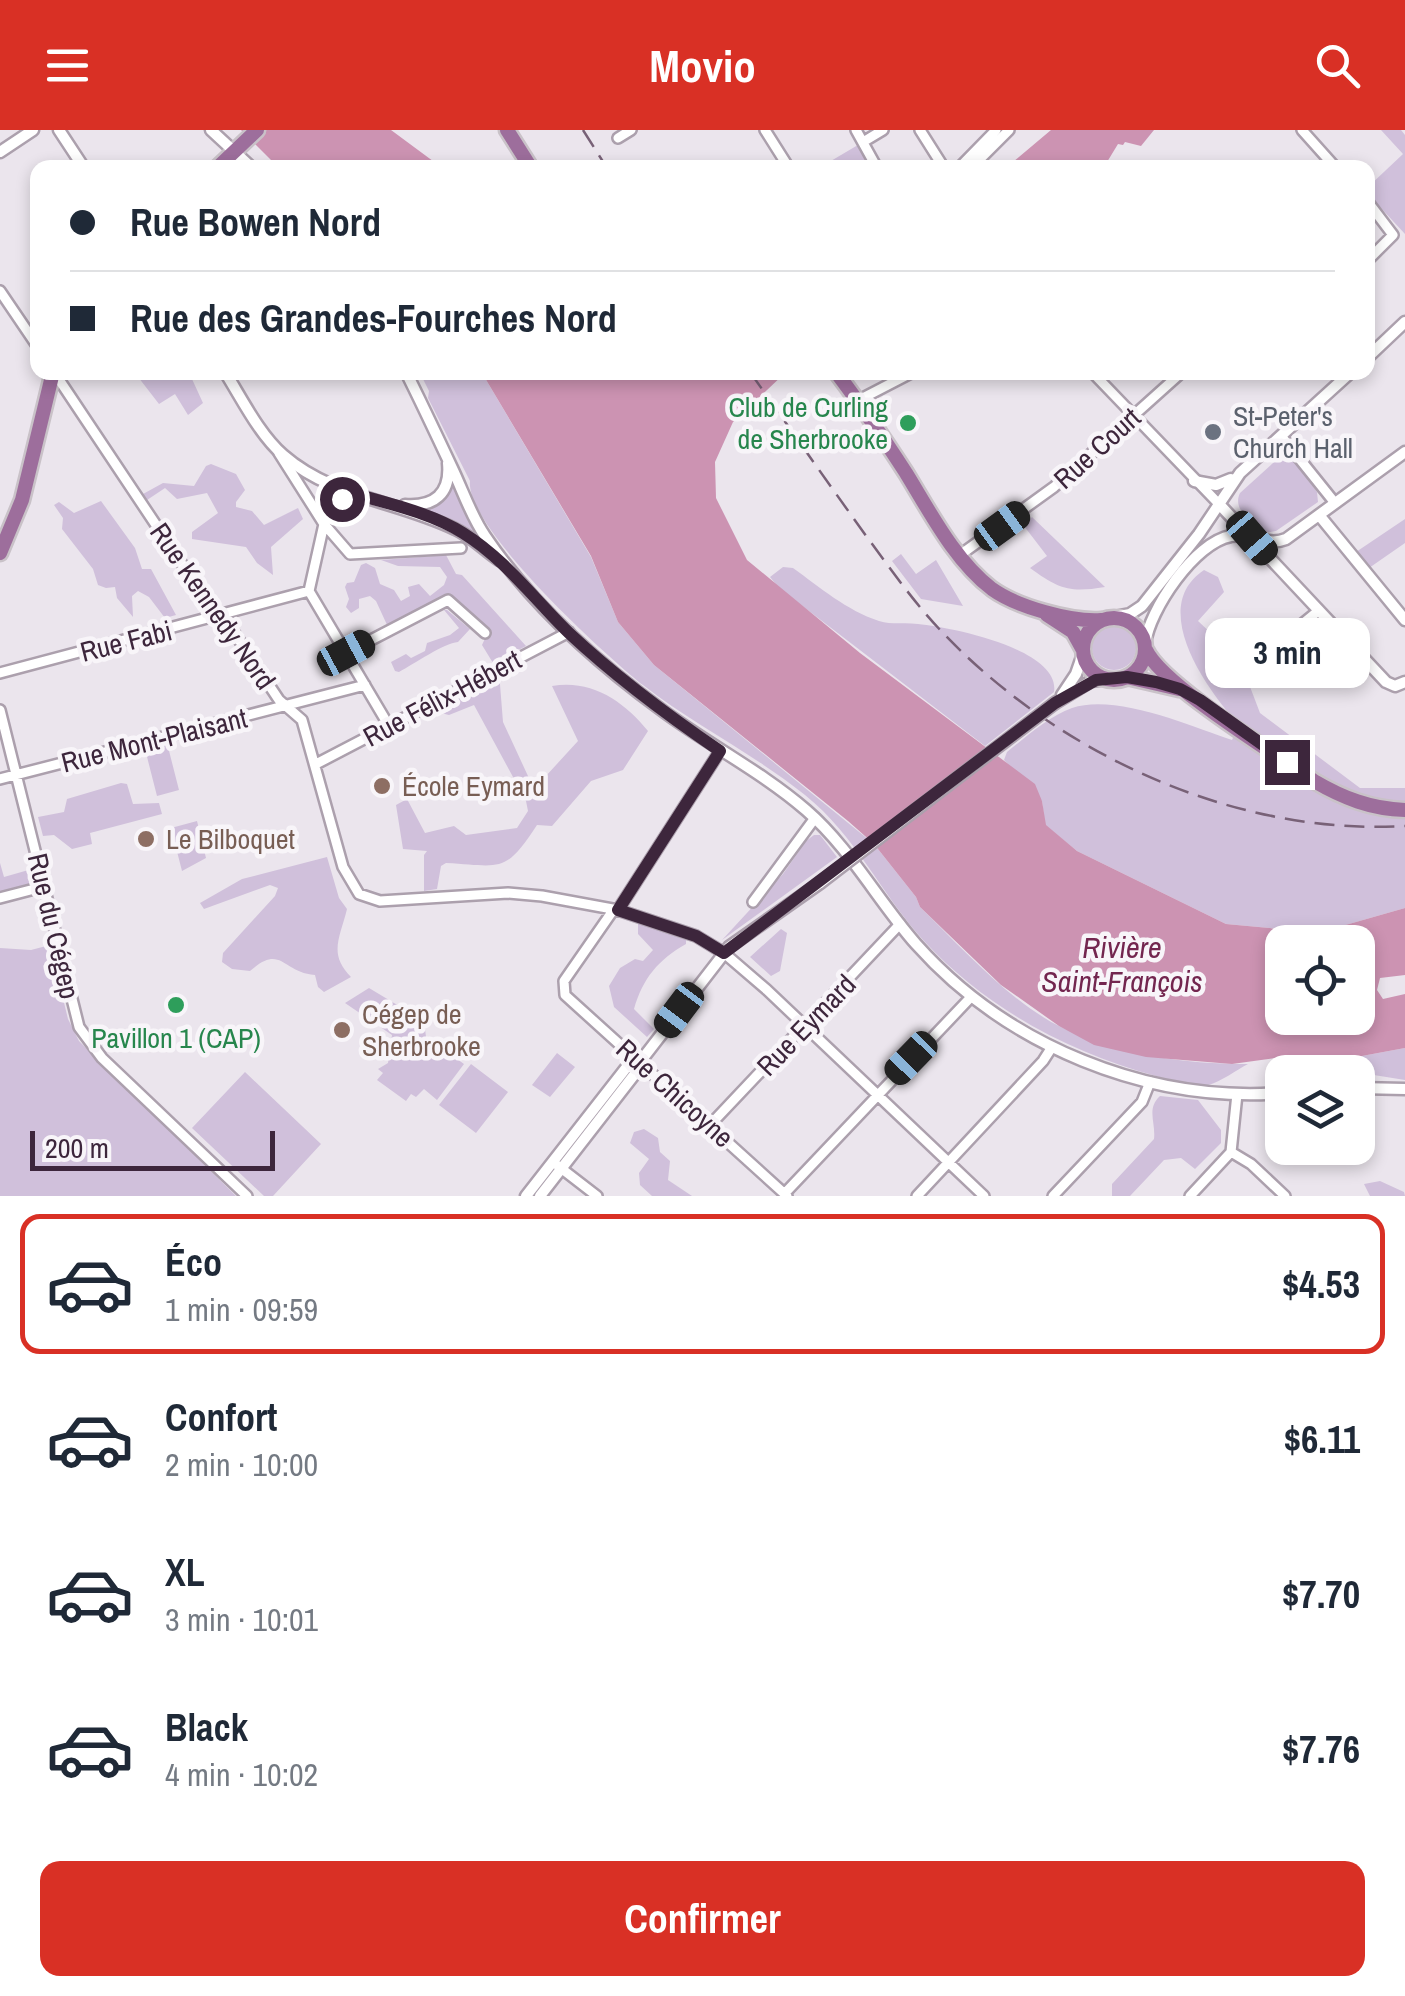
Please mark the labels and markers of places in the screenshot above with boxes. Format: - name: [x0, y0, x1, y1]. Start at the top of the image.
- place label: Club de Curling de Sherbrooke: [728, 388, 888, 458]
- place label: St-Peter's Church Hall: [1233, 397, 1353, 467]
- marker: Club de Curling de Sherbrooke: [897, 412, 919, 434]
- marker: St-Peter's Church Hall: [1202, 421, 1224, 443]
- place label: École Eymard: [402, 767, 545, 805]
- marker: École Eymard: [371, 775, 393, 797]
- place label: Le Bilboquet: [166, 820, 295, 858]
- marker: Le Bilboquet: [135, 828, 157, 850]
- marker: Pavillon 1 (CAP): [165, 994, 187, 1016]
- place label: Cégep de Sherbrooke: [362, 995, 481, 1065]
- place label: Pavillon 1 (CAP): [91, 1019, 261, 1057]
- marker: Cégep de Sherbrooke: [331, 1019, 353, 1041]

